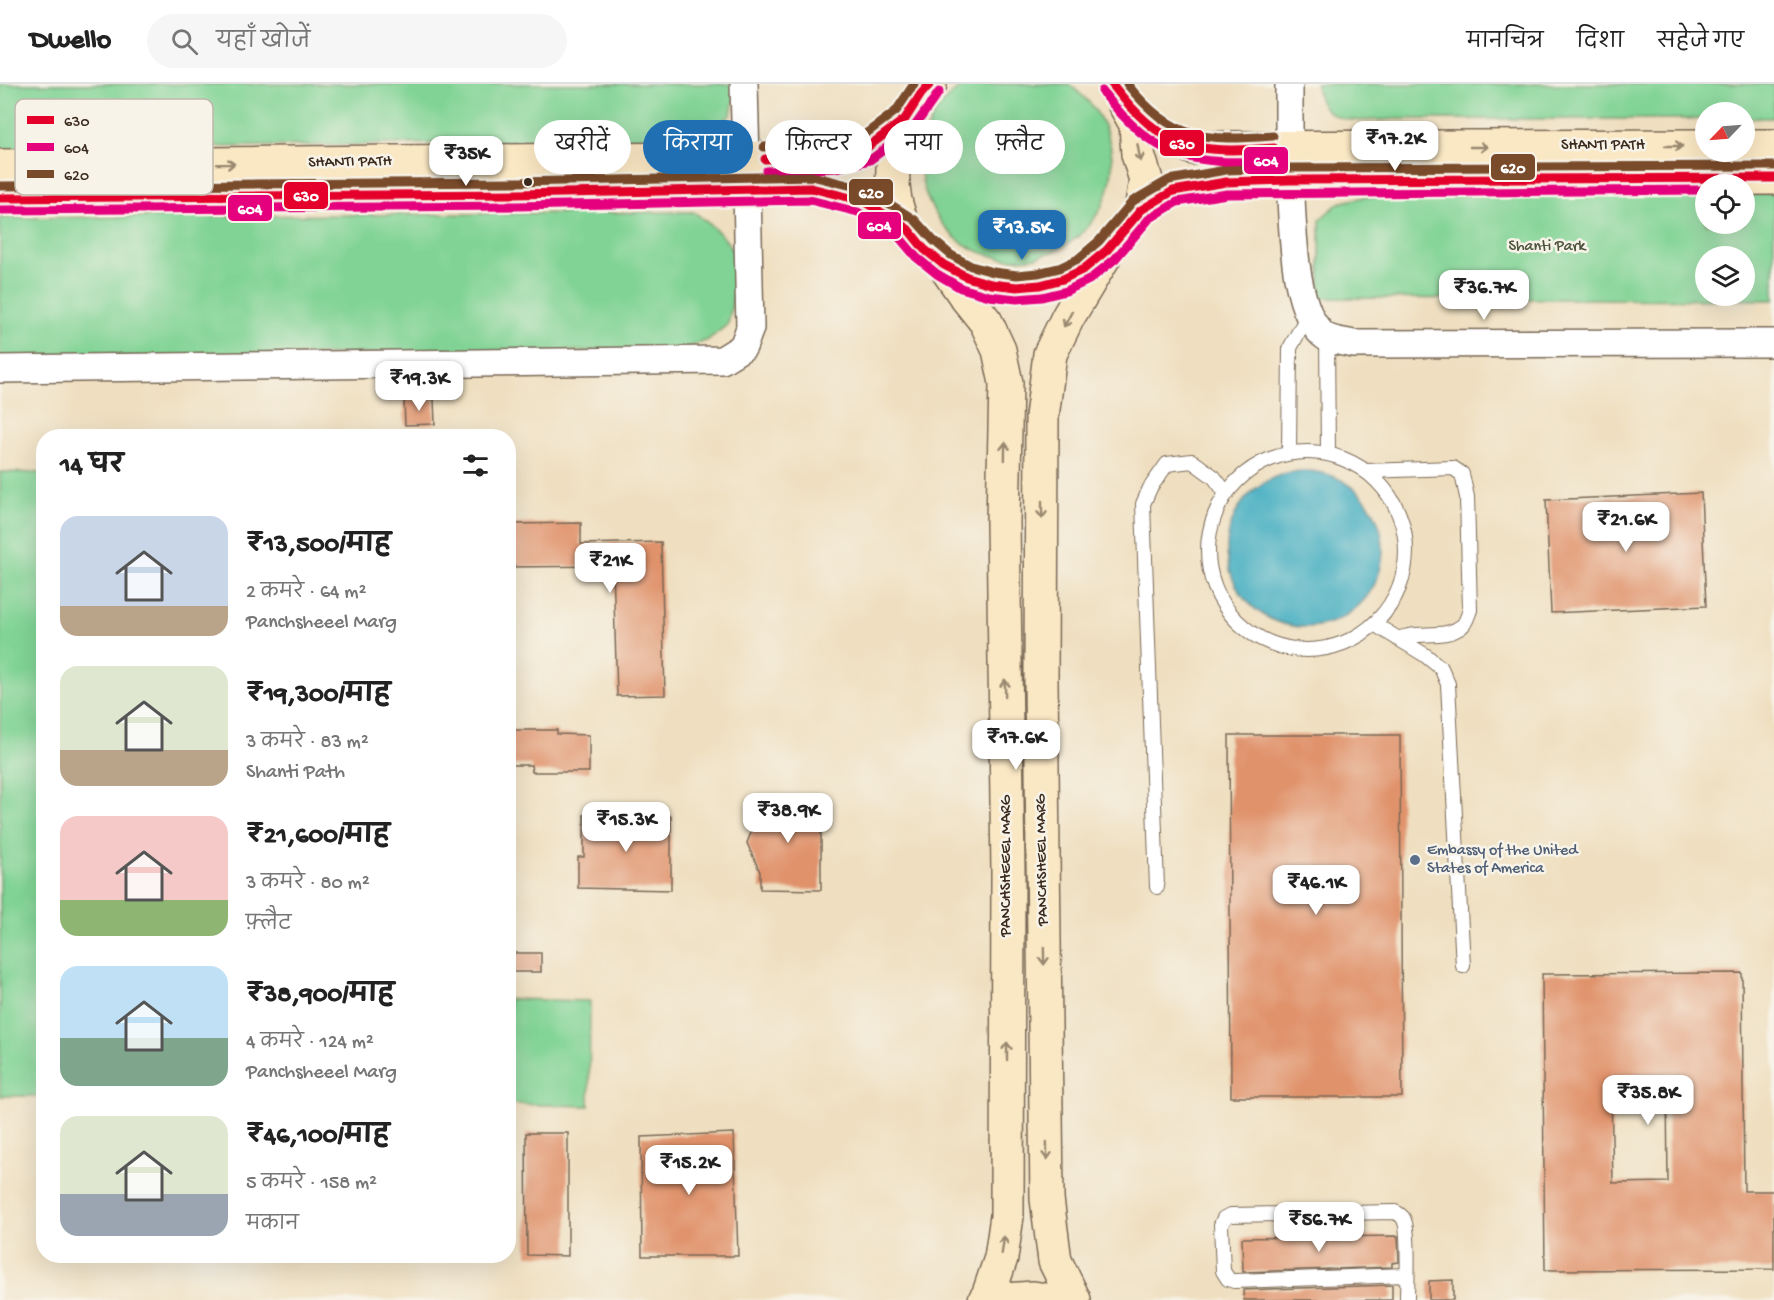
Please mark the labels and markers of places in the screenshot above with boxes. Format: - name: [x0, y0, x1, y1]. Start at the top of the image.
- pin: ₹17.2K: [1346, 121, 1444, 172]
- pin: ₹35K: [430, 136, 502, 187]
- unlabelled marker: [522, 176, 534, 188]
- pin: ₹13.5K: [973, 210, 1071, 261]
- pin: ₹36.7K: [1435, 270, 1533, 321]
- pin: ₹19.3K: [370, 361, 468, 412]
- pin: ₹21.6K: [1577, 502, 1675, 553]
- pin: ₹21K: [574, 543, 646, 594]
- pin: ₹17.6K: [967, 720, 1065, 771]
- pin: ₹38.9K: [739, 793, 837, 844]
- pin: ₹15.3K: [577, 802, 675, 853]
- place label: Embassy of the United States of America: [1427, 842, 1579, 879]
- marker: Embassy of the United States of America: [1408, 853, 1422, 867]
- pin: ₹46.1K: [1267, 865, 1365, 916]
- pin: ₹35.8K: [1599, 1075, 1697, 1126]
- pin: ₹15.2K: [640, 1145, 738, 1196]
- pin: ₹56.7K: [1270, 1202, 1368, 1253]

